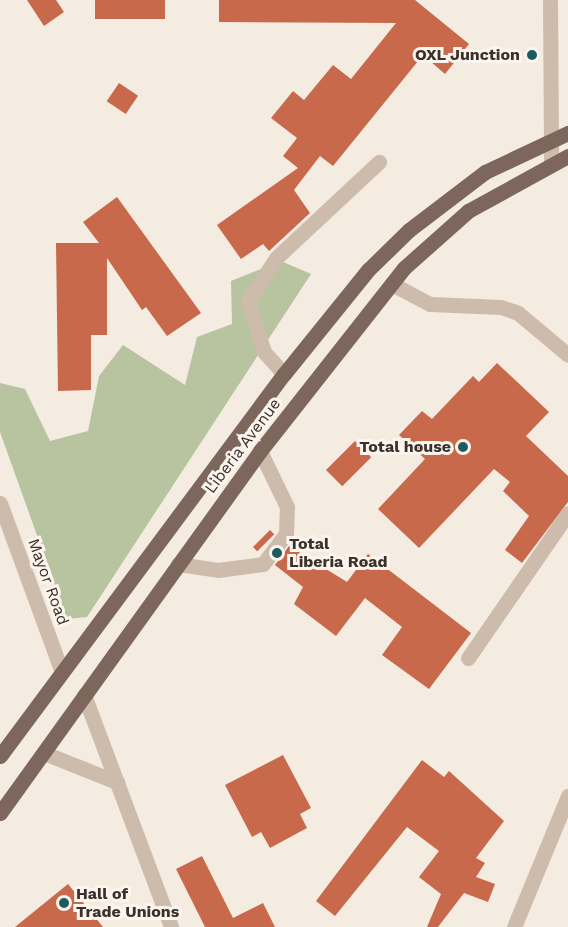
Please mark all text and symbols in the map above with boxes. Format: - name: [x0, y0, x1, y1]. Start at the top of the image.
- place label: OXL Junction: [414, 45, 520, 65]
- marker: OXL Junction: [525, 48, 539, 62]
- street label: Liberia Avenue: [201, 394, 285, 498]
- place label: Total house: [359, 437, 451, 457]
- marker: Total house: [456, 440, 470, 454]
- place label: Total Liberia Road: [289, 534, 388, 572]
- street label: Mayor Road: [23, 536, 73, 628]
- marker: Total Liberia Road: [270, 546, 284, 560]
- place label: Hall of Trade Unions: [76, 884, 179, 922]
- marker: Hall of Trade Unions: [57, 896, 71, 910]

